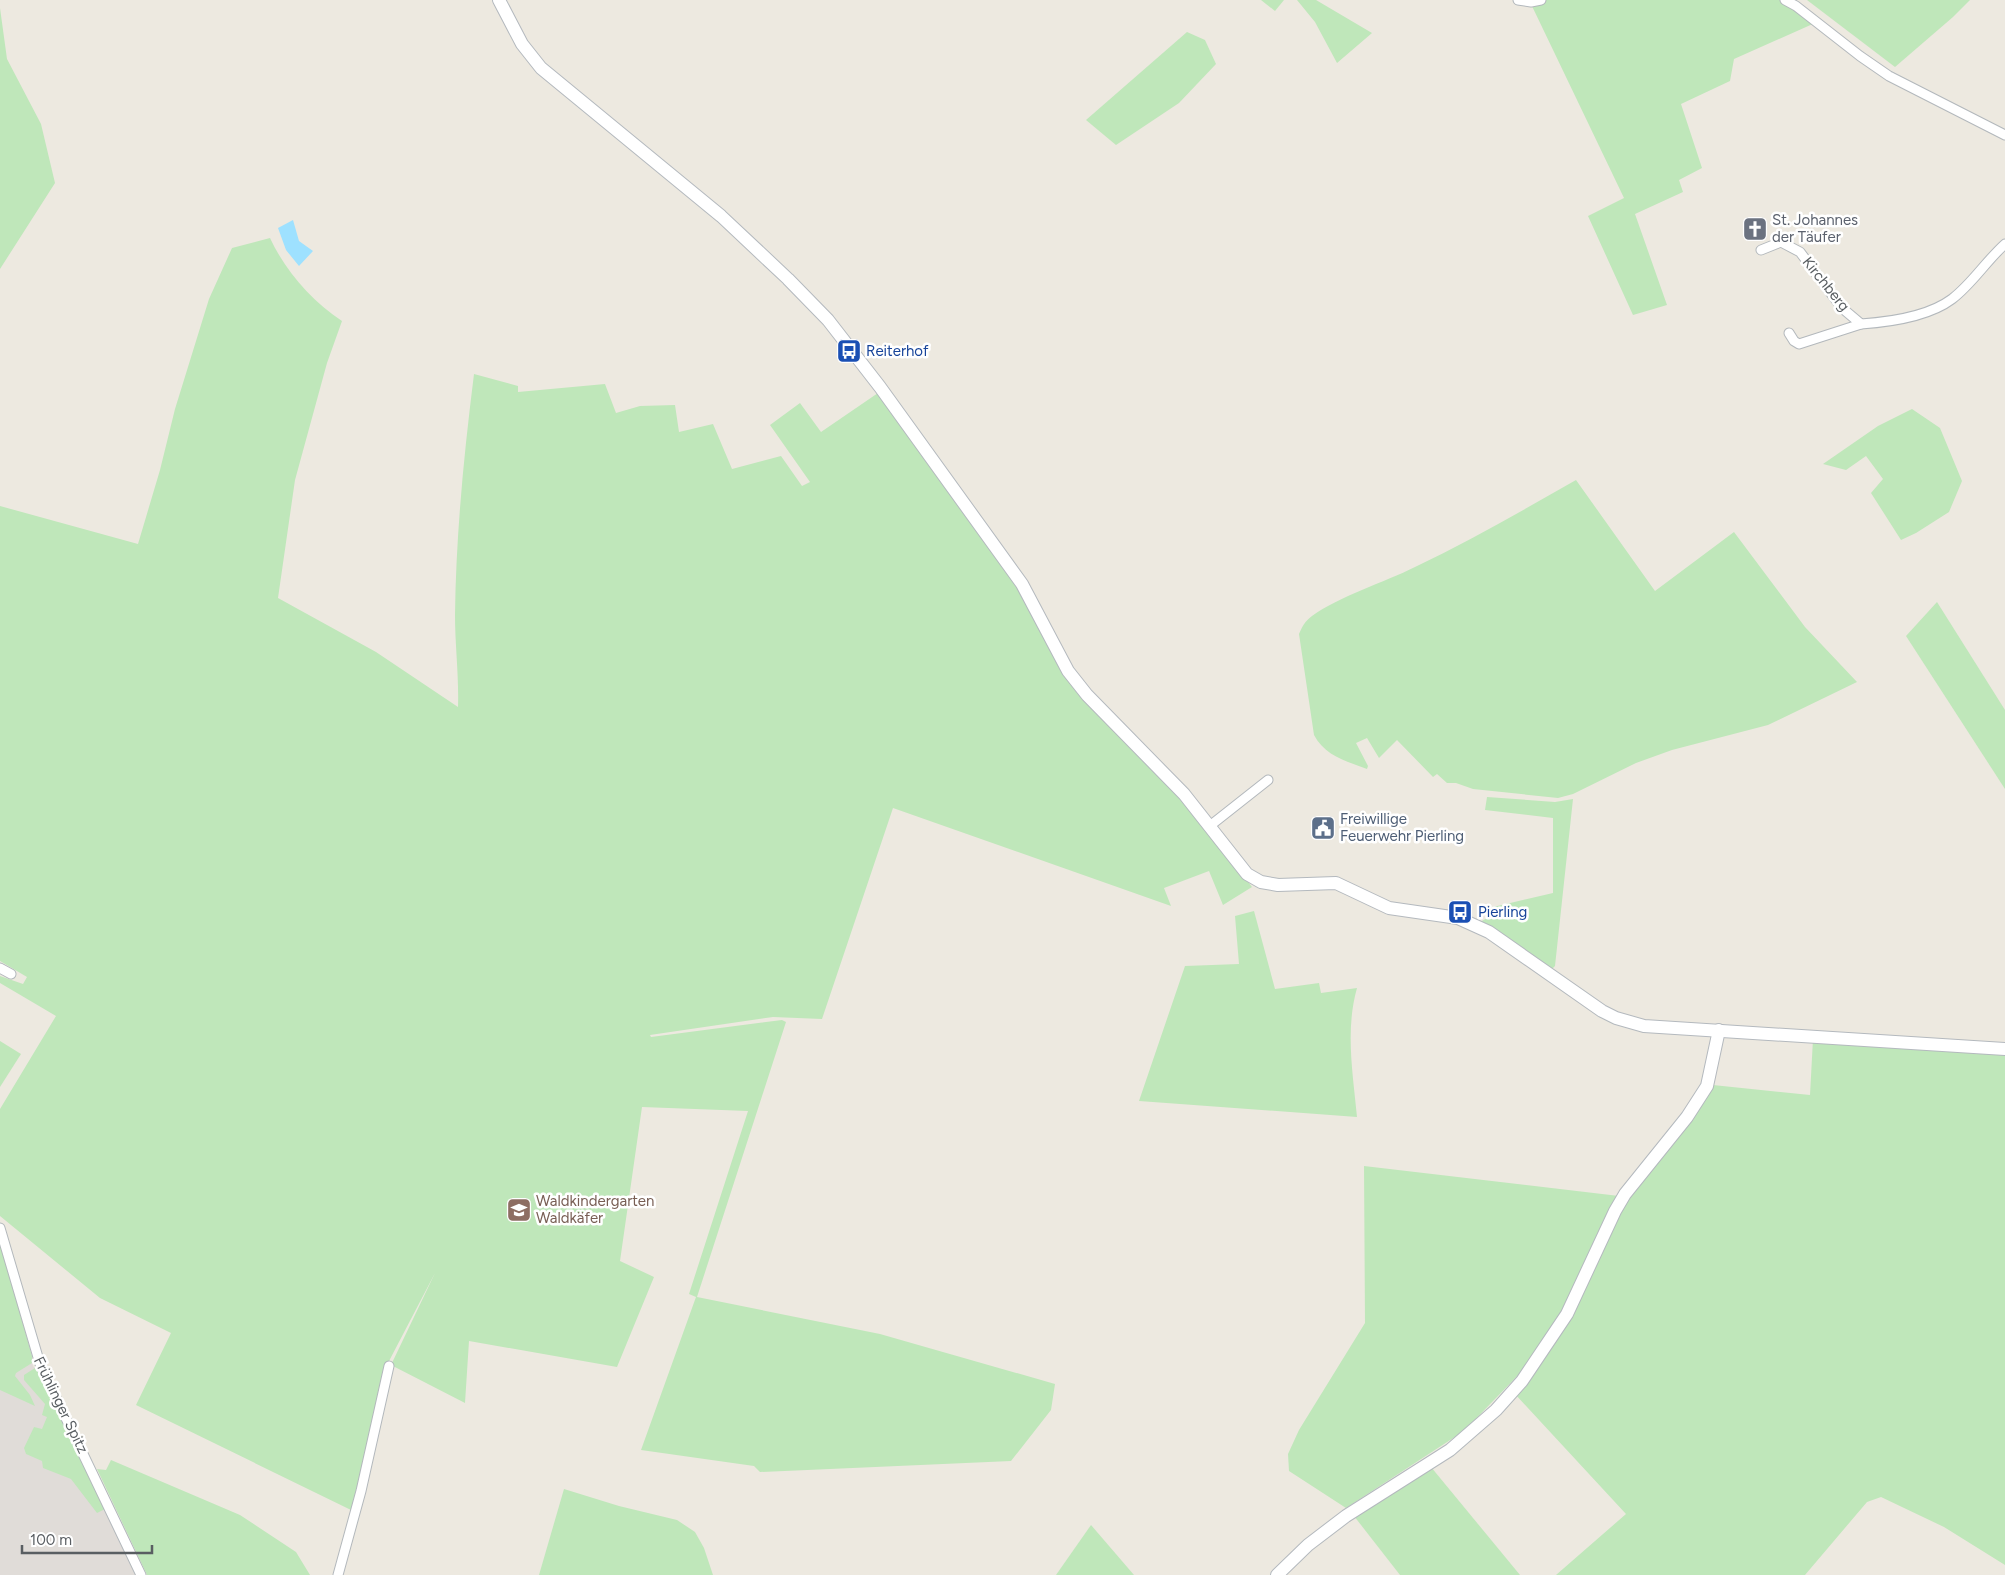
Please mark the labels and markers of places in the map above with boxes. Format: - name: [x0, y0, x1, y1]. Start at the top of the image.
- place label: St. Johannes der Täufer: [1772, 211, 1858, 246]
- church icon: St. Johannes der Täufer: [1742, 216, 1768, 242]
- bus stop icon: Reiterhof: [836, 338, 862, 364]
- place label: Reiterhof: [866, 342, 929, 360]
- place label: Freiwillige Feuerwehr Pierling: [1340, 810, 1464, 845]
- public building icon: Freiwillige Feuerwehr Pierling: [1310, 815, 1336, 841]
- bus stop icon: Pierling: [1447, 899, 1473, 925]
- place label: Pierling: [1478, 903, 1527, 921]
- place label: Waldkindergarten Waldkäfer: [536, 1192, 654, 1227]
- school or university icon: Waldkindergarten Waldkäfer: [506, 1197, 532, 1223]

